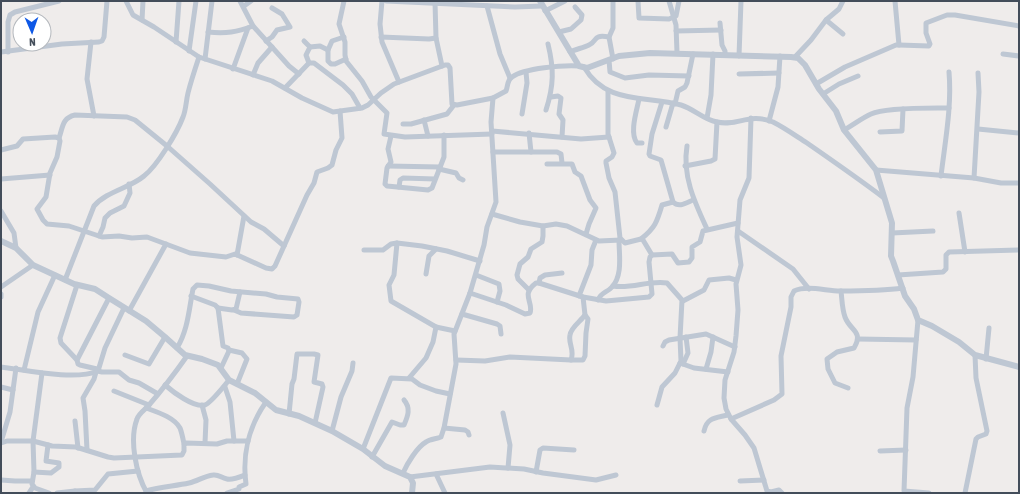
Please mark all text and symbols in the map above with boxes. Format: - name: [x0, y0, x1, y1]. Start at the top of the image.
- north arrow: [12, 12, 52, 52]
- text: N: [29, 36, 36, 48]

